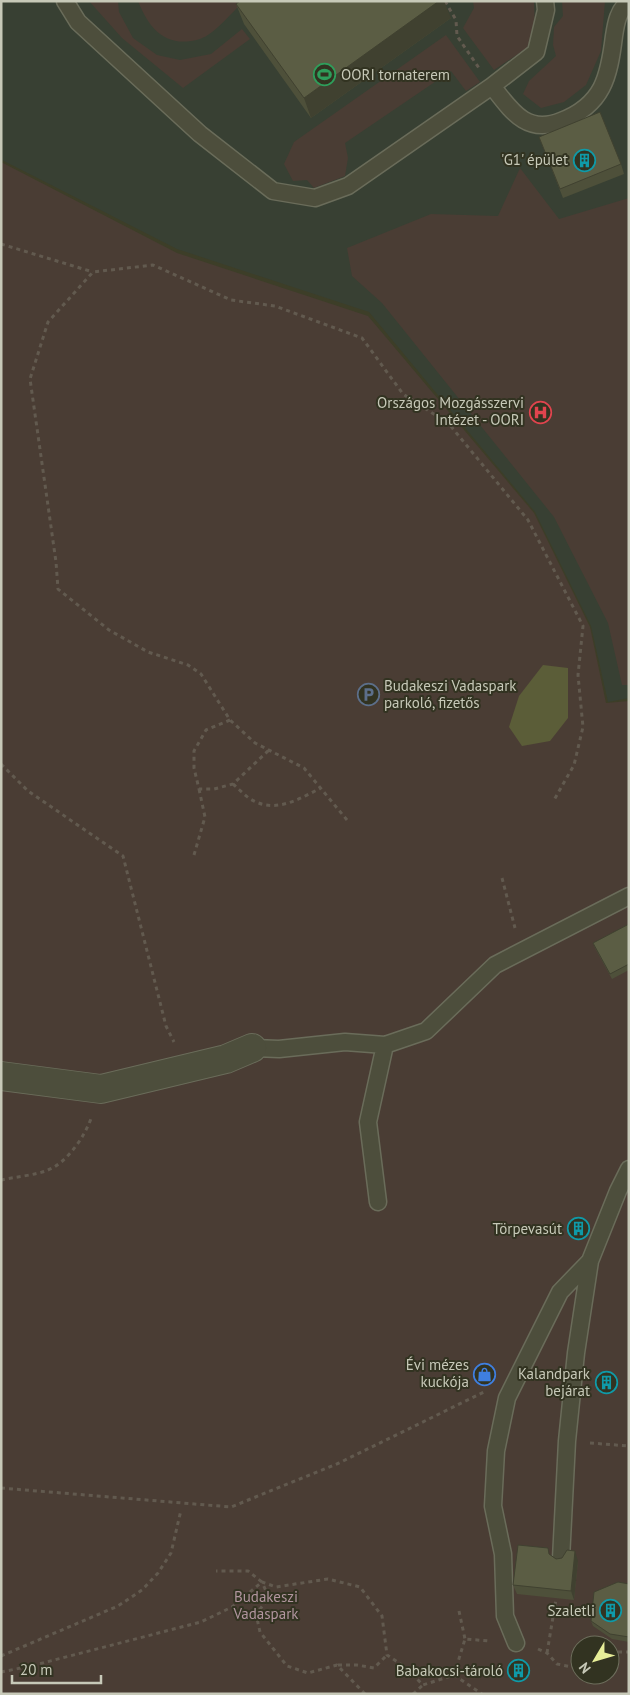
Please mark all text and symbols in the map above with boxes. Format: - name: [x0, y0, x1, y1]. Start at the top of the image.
- sports icon: OORI tornaterem: [313, 63, 337, 87]
- place label: OORI tornaterem: [341, 65, 450, 84]
- building icon: 'G1' épület: [572, 148, 596, 172]
- place label: 'G1' épület: [501, 150, 568, 169]
- place label: Országos Mozgásszervi Intézet - OORI: [377, 393, 524, 429]
- hospital icon: Országos Mozgásszervi Intézet - OORI: [528, 400, 552, 424]
- place label: Budakeszi Vadaspark parkoló, fizetős: [384, 676, 517, 712]
- parking icon: Budakeszi Vadaspark parkoló, fizetős: [356, 683, 380, 707]
- building icon: Törpevasút: [566, 1217, 590, 1241]
- place label: Törpevasút: [492, 1219, 562, 1238]
- place label: Évi mézes kuckója: [406, 1355, 469, 1391]
- shop icon: Évi mézes kuckója: [473, 1362, 497, 1386]
- place label: Kalandpark bejárat: [518, 1364, 591, 1400]
- building icon: Kalandpark bejárat: [594, 1371, 618, 1395]
- park label: Budakeszi Vadaspark: [233, 1587, 299, 1623]
- building icon: Szaletli: [599, 1599, 623, 1623]
- place label: Szaletli: [547, 1601, 595, 1620]
- north arrow: [570, 1635, 620, 1685]
- scale bar: [12, 1652, 101, 1684]
- building icon: Babakocsi-tároló: [507, 1659, 531, 1683]
- text: N: [575, 1659, 595, 1677]
- text: 20 m: [20, 1660, 53, 1679]
- place label: Babakocsi-tároló: [396, 1661, 503, 1680]

